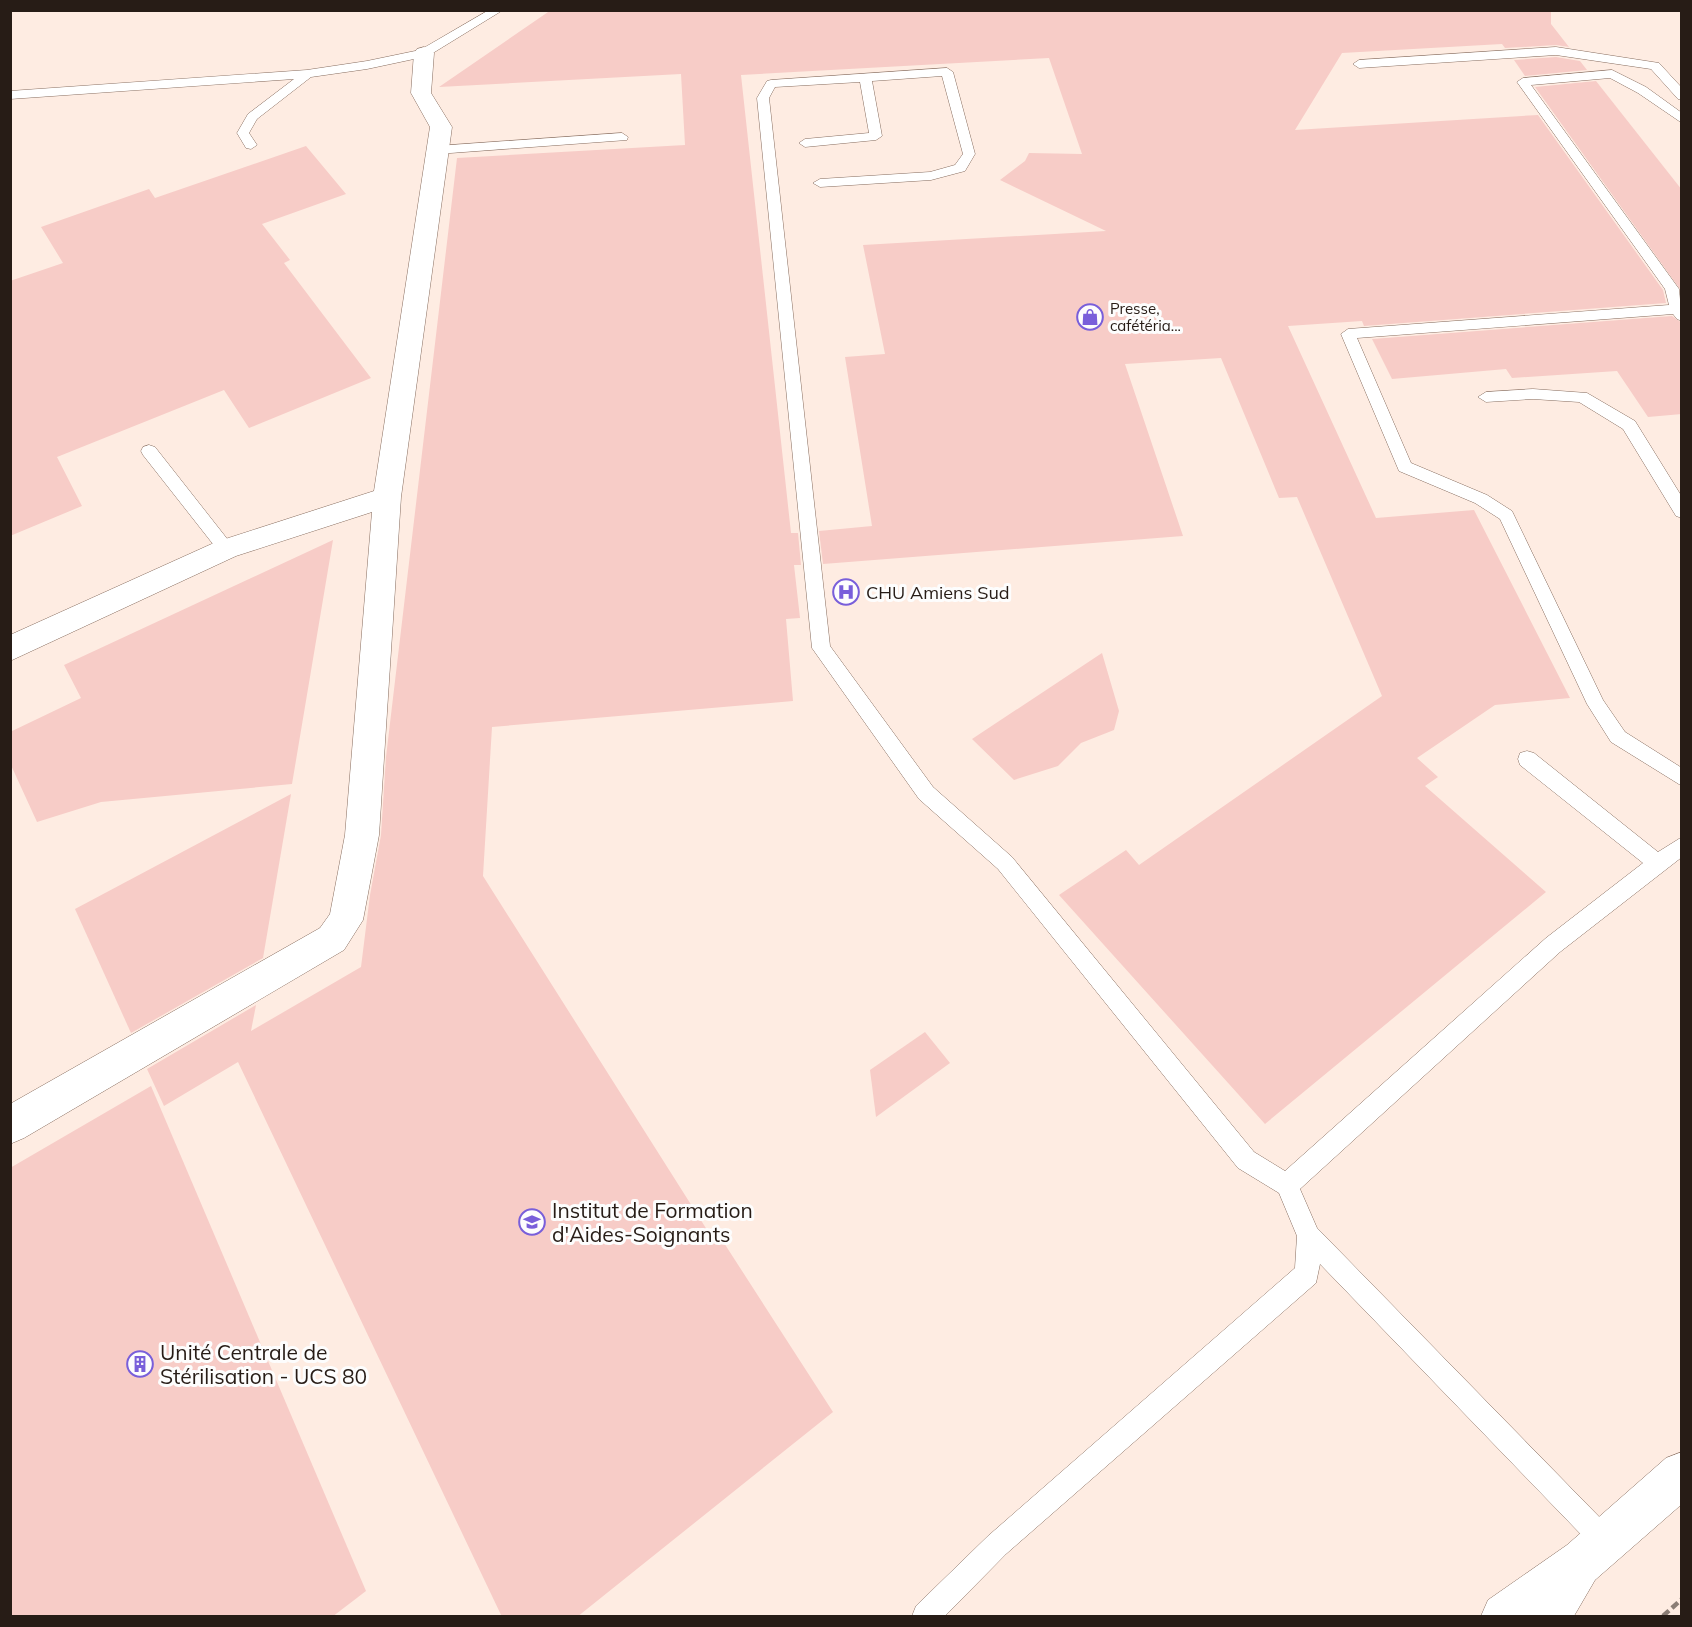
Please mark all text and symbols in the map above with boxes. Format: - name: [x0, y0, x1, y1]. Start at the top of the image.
- place label: Presse, cafétéria...: [1110, 299, 1181, 335]
- shop icon: Presse, cafétéria...: [1075, 302, 1105, 332]
- hospital icon: CHU Amiens Sud: [831, 577, 861, 607]
- place label: CHU Amiens Sud: [866, 581, 1010, 604]
- place label: Institut de Formation d'Aides-Soignants: [552, 1197, 753, 1247]
- school or university icon: Institut de Formation d'Aides-Soignants: [517, 1207, 547, 1237]
- place label: Unité Centrale de Stérilisation - UCS 80: [160, 1339, 367, 1389]
- building icon: Unité Centrale de Stérilisation - UCS 80: [125, 1349, 155, 1379]

